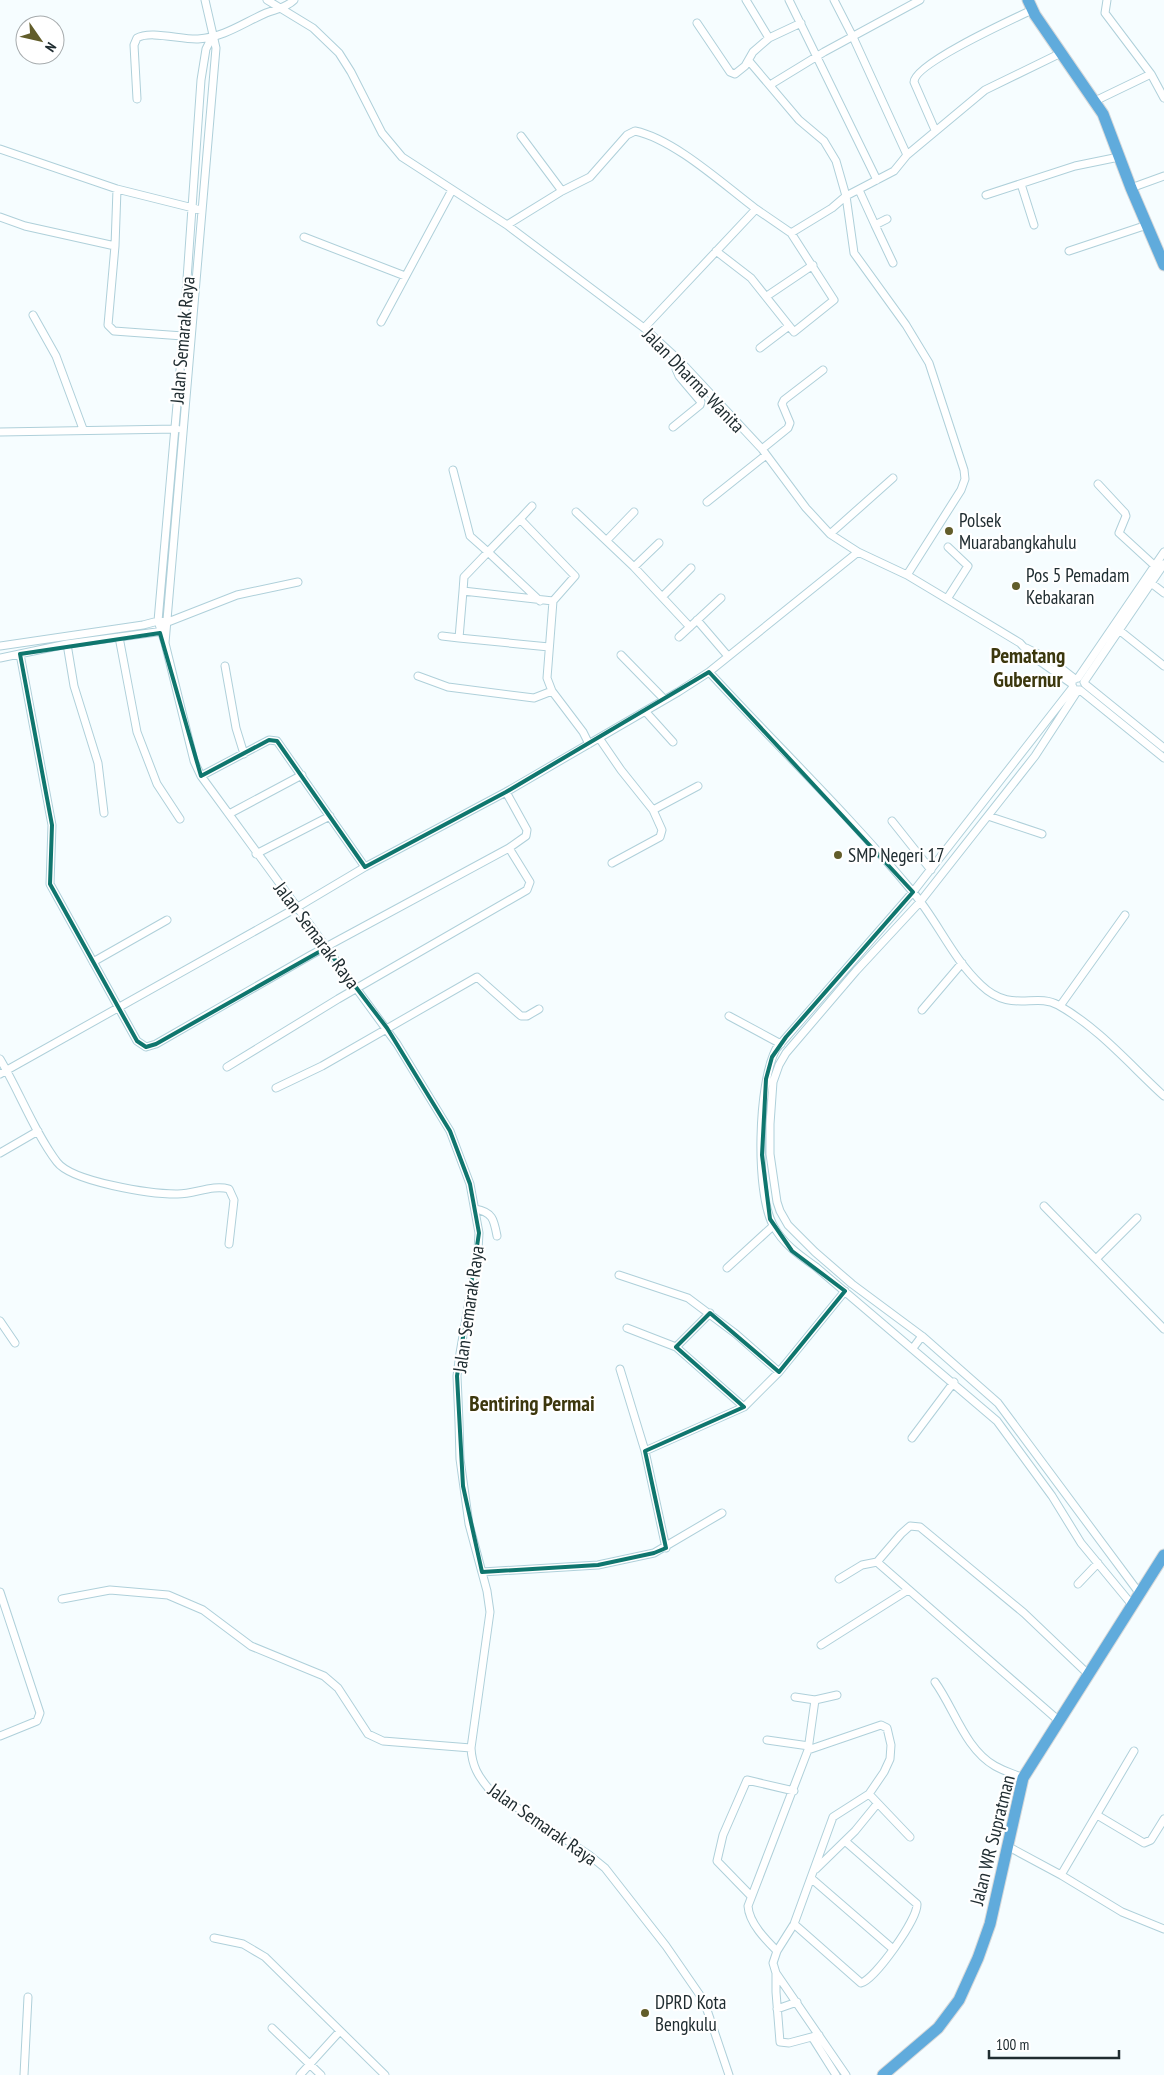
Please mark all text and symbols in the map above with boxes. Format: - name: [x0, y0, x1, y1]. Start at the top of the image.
- north arrow: [15, 15, 65, 65]
- text: N: [41, 39, 60, 55]
- street label: Jalan Semarak Raya: [164, 275, 200, 406]
- street label: Jalan Dharma Wanita: [637, 322, 750, 437]
- place label: Polsek Muarabangkahulu: [959, 508, 1076, 554]
- marker: Polsek Muarabangkahulu: [943, 525, 955, 537]
- place label: Pos 5 Pemadam Kebakaran: [1026, 563, 1129, 609]
- marker: Pos 5 Pemadam Kebakaran: [1010, 580, 1022, 592]
- district label: Pematang Gubernur: [991, 642, 1065, 693]
- place label: SMP Negeri 17: [848, 843, 945, 867]
- marker: SMP Negeri 17: [832, 849, 844, 861]
- street label: Jalan Semarak Raya: [268, 876, 365, 993]
- street label: Jalan Semarak Raya: [447, 1244, 489, 1375]
- district label: Bentiring Permai: [469, 1390, 595, 1417]
- street label: Jalan WR Supratman: [964, 1772, 1020, 1908]
- street label: Jalan Semarak Raya: [483, 1777, 602, 1870]
- place label: DPRD Kota Bengkulu: [655, 1990, 726, 2036]
- marker: DPRD Kota Bengkulu: [639, 2007, 651, 2019]
- scale bar: [989, 2028, 1119, 2060]
- text: 100 m: [996, 2035, 1029, 2054]

